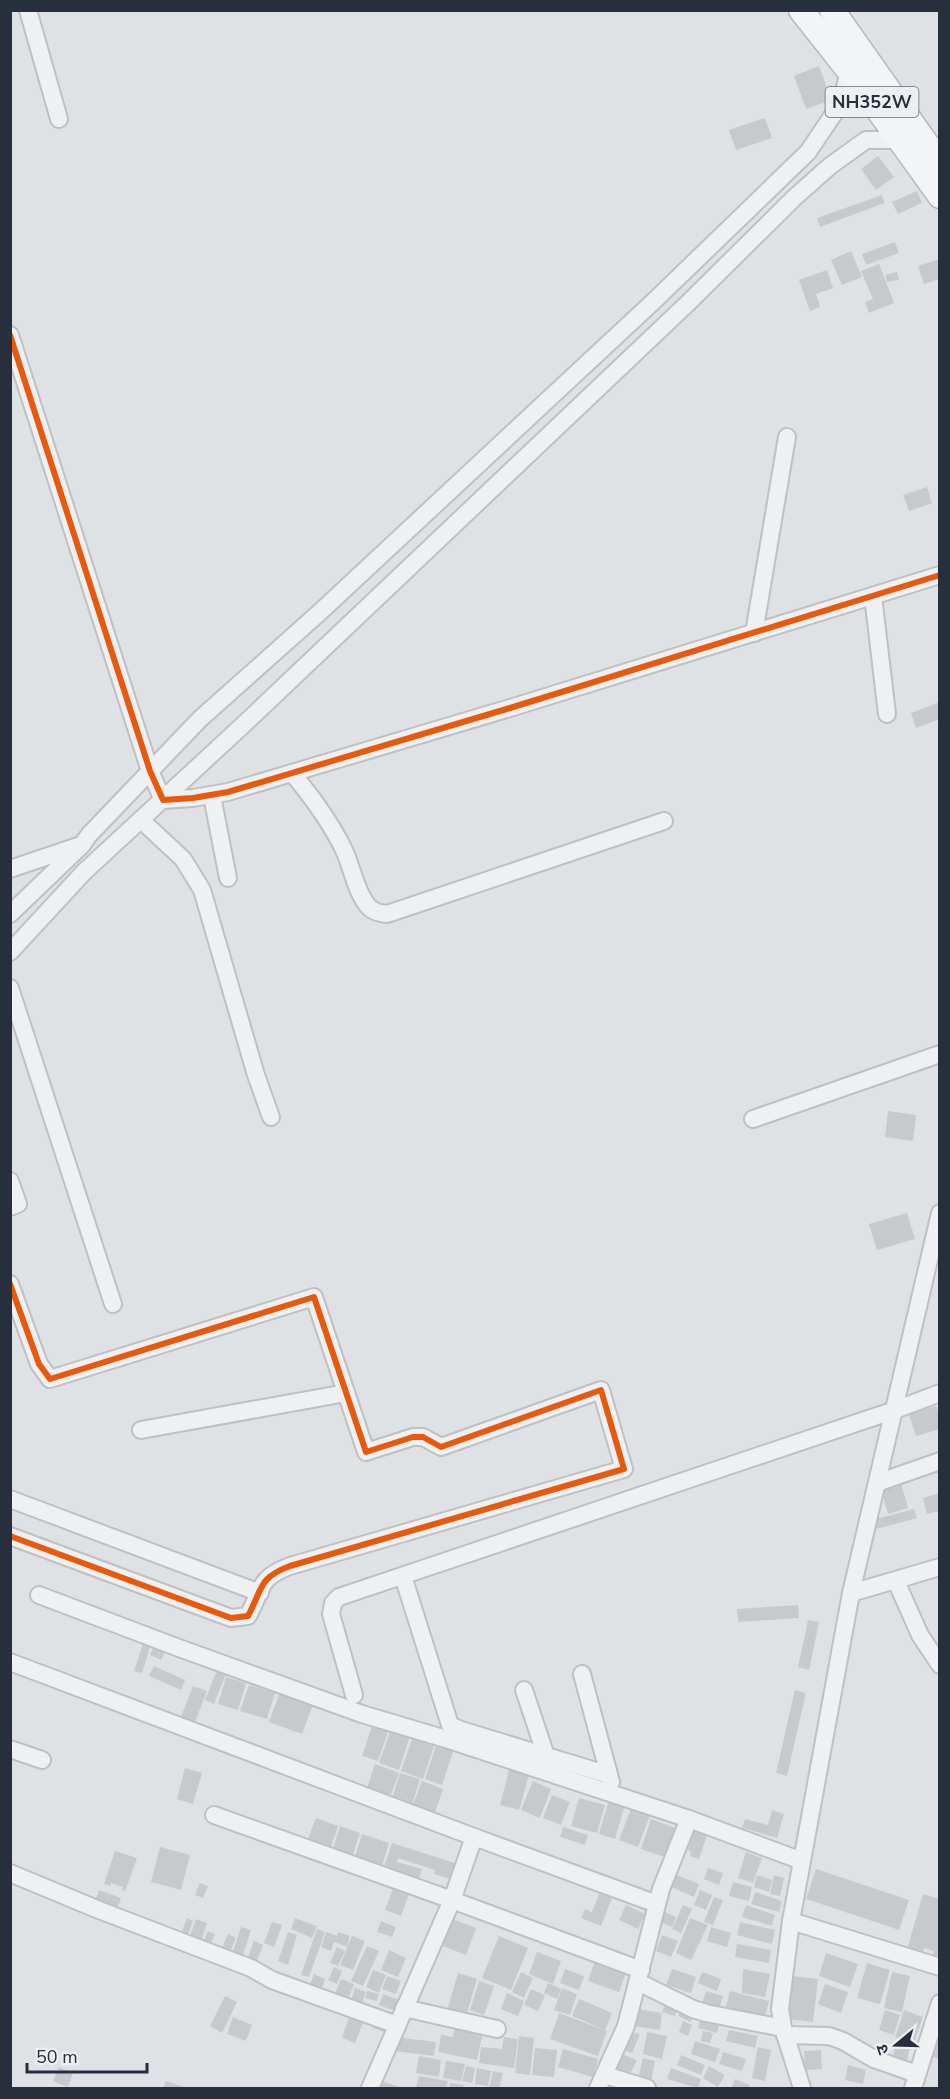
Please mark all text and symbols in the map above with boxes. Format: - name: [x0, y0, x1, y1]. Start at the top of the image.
- road number: NH352W: [826, 87, 918, 117]
- north arrow: [866, 2015, 926, 2075]
- scale bar: [27, 2036, 147, 2074]
- text: उ: [871, 2041, 895, 2058]
- text: 50 m: [36, 2045, 78, 2069]

